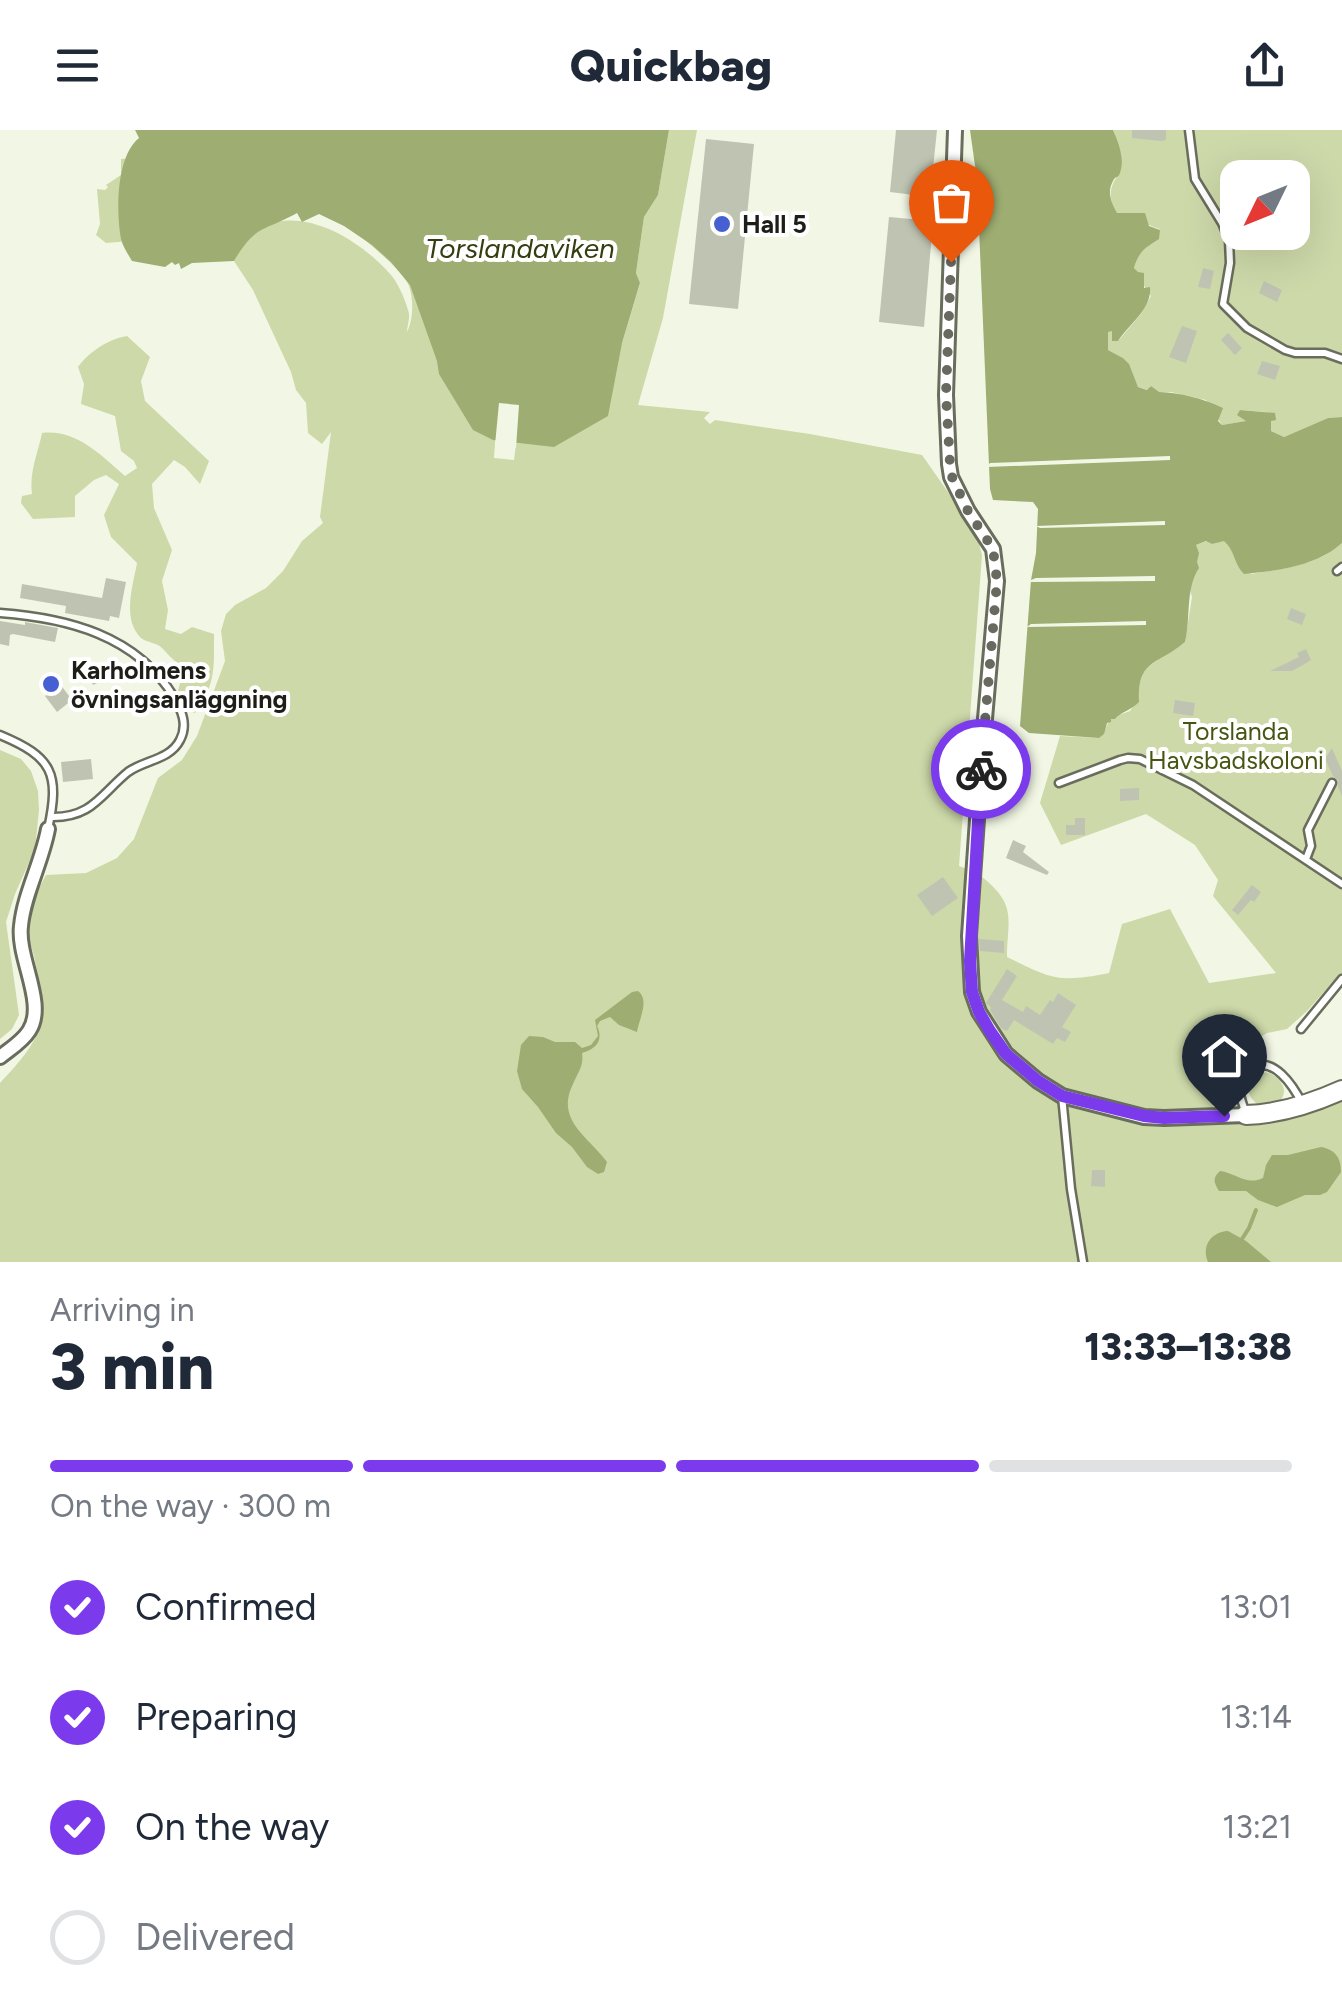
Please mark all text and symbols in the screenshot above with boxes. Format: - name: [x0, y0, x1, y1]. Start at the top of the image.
- icon: menu: [50, 38, 105, 93]
- text: Quickbag: [570, 38, 772, 92]
- icon: share: [1237, 38, 1292, 93]
- pin: [909, 160, 994, 263]
- north arrow: [1220, 160, 1310, 250]
- map controls: [1220, 160, 1310, 250]
- icon: bag: [924, 175, 979, 230]
- place label: Hall 5: [742, 209, 807, 239]
- marker: Hall 5: [711, 213, 733, 235]
- water label: Torslandaviken: [425, 231, 615, 265]
- place label: Karholmens övningsanläggning: [71, 655, 287, 714]
- marker: Karholmens övningsanläggning: [40, 673, 62, 695]
- park label: Torslanda Havsbadskoloni: [1148, 716, 1324, 775]
- courier: [931, 719, 1031, 819]
- icon: bike: [954, 742, 1009, 797]
- pin: [1182, 1014, 1267, 1117]
- icon: home: [1197, 1029, 1252, 1084]
- text: Arriving in: [50, 1291, 195, 1329]
- text: 13:33–13:38: [1084, 1324, 1292, 1370]
- text: 3 min: [50, 1327, 214, 1405]
- text: On the way · 300 m: [50, 1487, 331, 1525]
- icon: check: [50, 1580, 105, 1635]
- text: Confirmed: [135, 1584, 317, 1630]
- text: 13:01: [1220, 1588, 1292, 1626]
- icon: check: [50, 1690, 105, 1745]
- text: Preparing: [135, 1694, 297, 1740]
- text: 13:14: [1220, 1698, 1292, 1736]
- icon: check: [50, 1800, 105, 1855]
- text: On the way: [135, 1804, 329, 1850]
- text: 13:21: [1222, 1808, 1292, 1846]
- text: Delivered: [135, 1914, 295, 1960]

